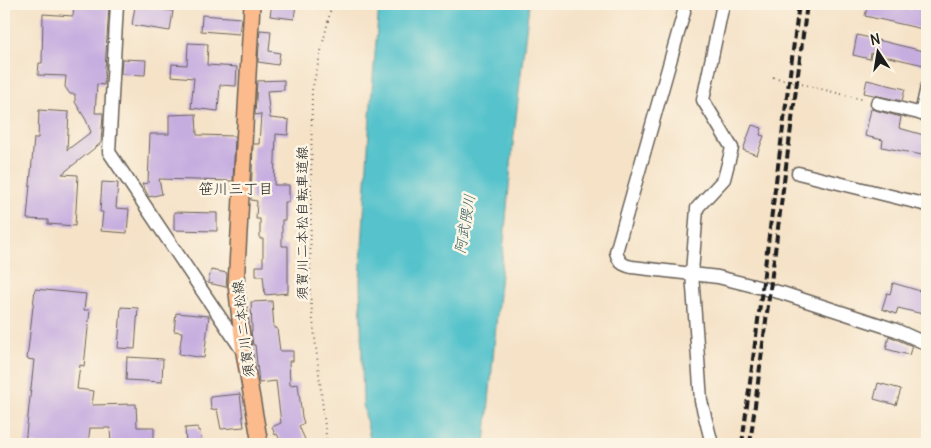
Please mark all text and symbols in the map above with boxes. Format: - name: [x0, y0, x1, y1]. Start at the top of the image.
- north arrow: [854, 28, 904, 78]
- text: N: [869, 29, 882, 49]
- street label: 須賀川二本松自転車道線: [293, 146, 311, 300]
- district label: 笹川三丁目: [198, 179, 274, 198]
- water label: 阿武隈川: [450, 193, 479, 255]
- street label: 須賀川二本松線: [228, 279, 258, 379]

